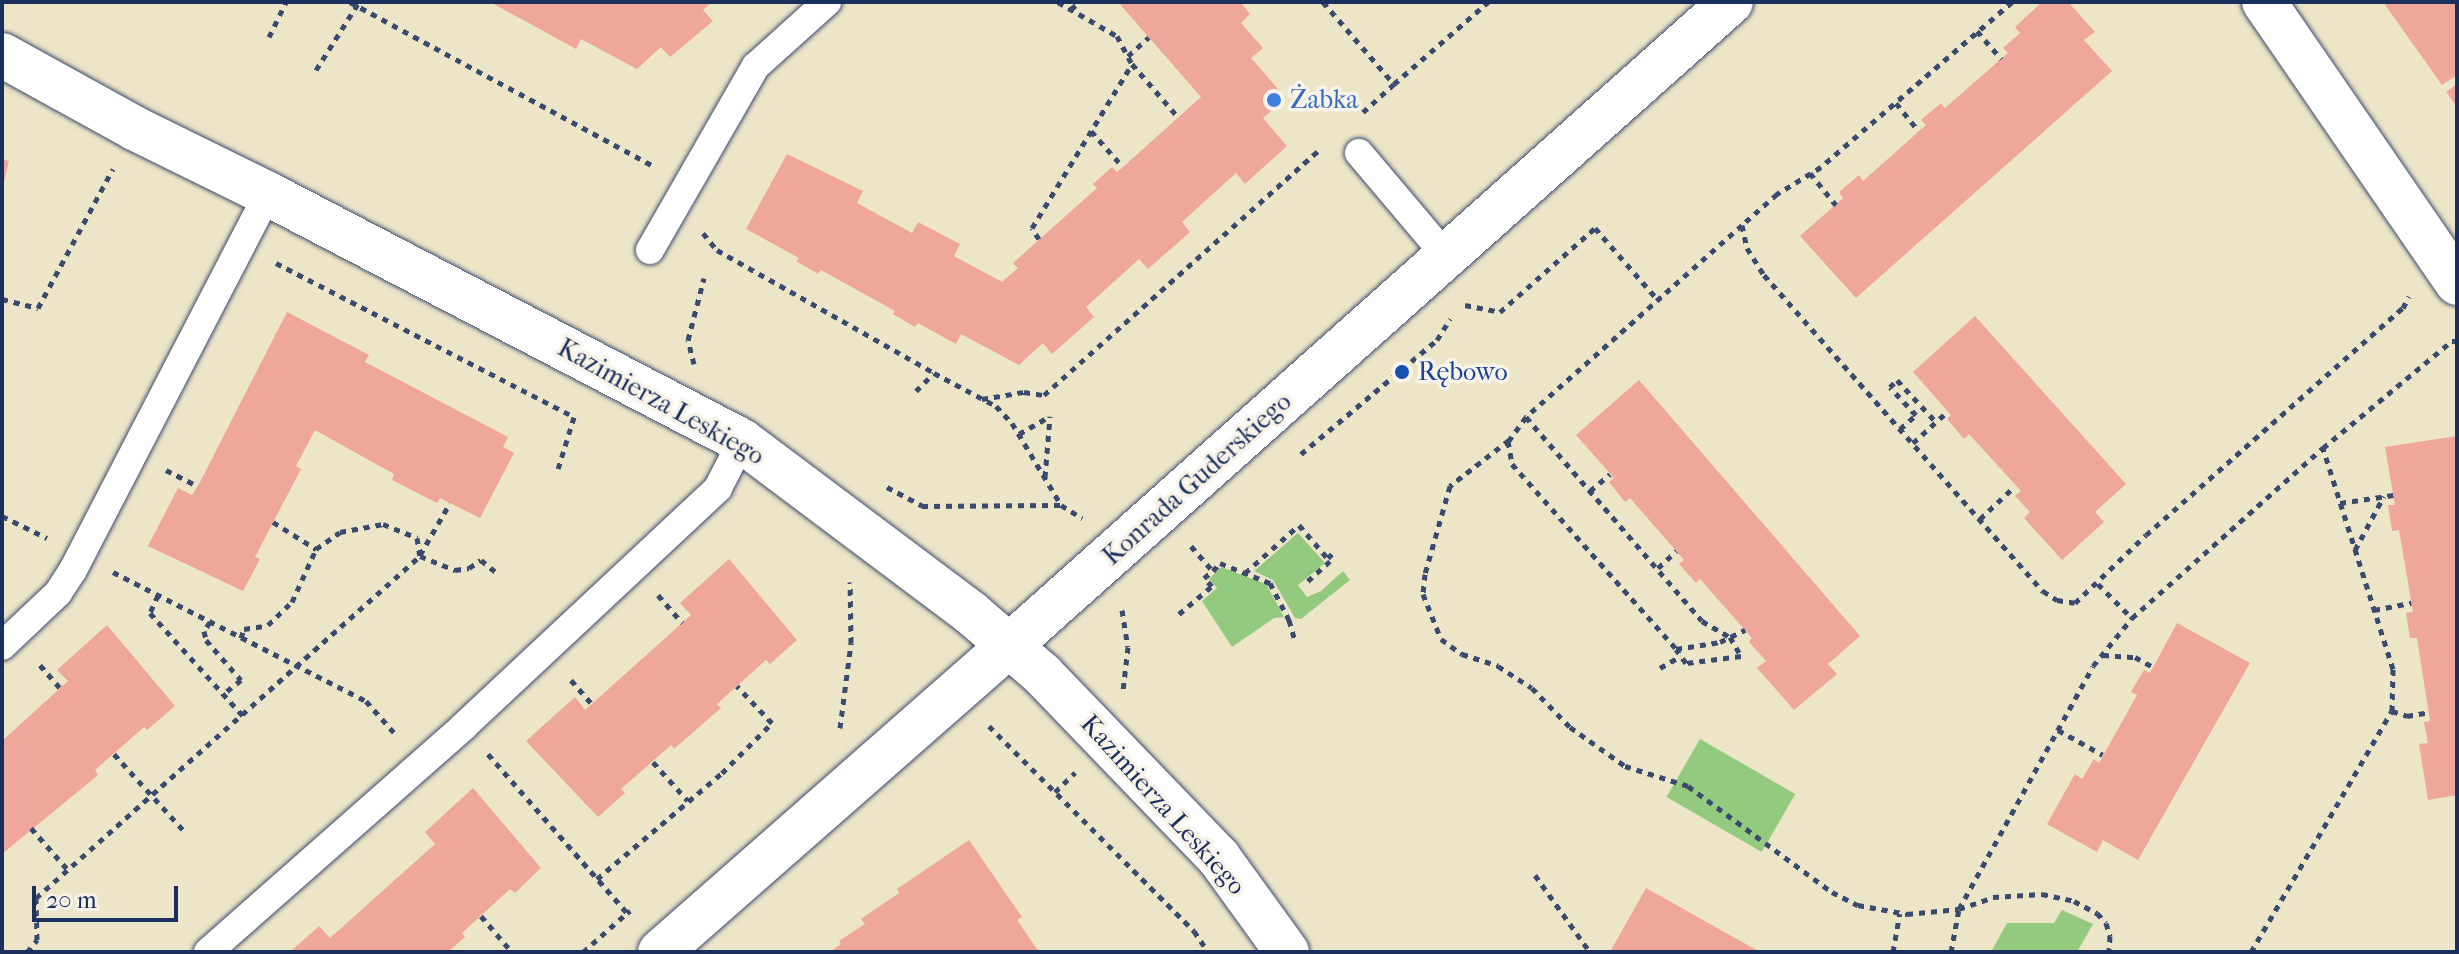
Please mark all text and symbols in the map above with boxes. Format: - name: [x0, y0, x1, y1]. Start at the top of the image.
- place label: Żabka: [1290, 84, 1358, 116]
- marker: Żabka: [1265, 91, 1283, 109]
- street label: Kazimierza Leskiego: [552, 332, 770, 472]
- place label: Rębowo: [1418, 356, 1508, 388]
- marker: Rębowo: [1393, 363, 1411, 381]
- street label: Konrada Guderskiego: [1096, 386, 1298, 572]
- street label: Kazimierza Leskiego: [1074, 709, 1252, 901]
- scale bar: [36, 870, 182, 920]
- text: 20 m: [46, 886, 97, 914]

